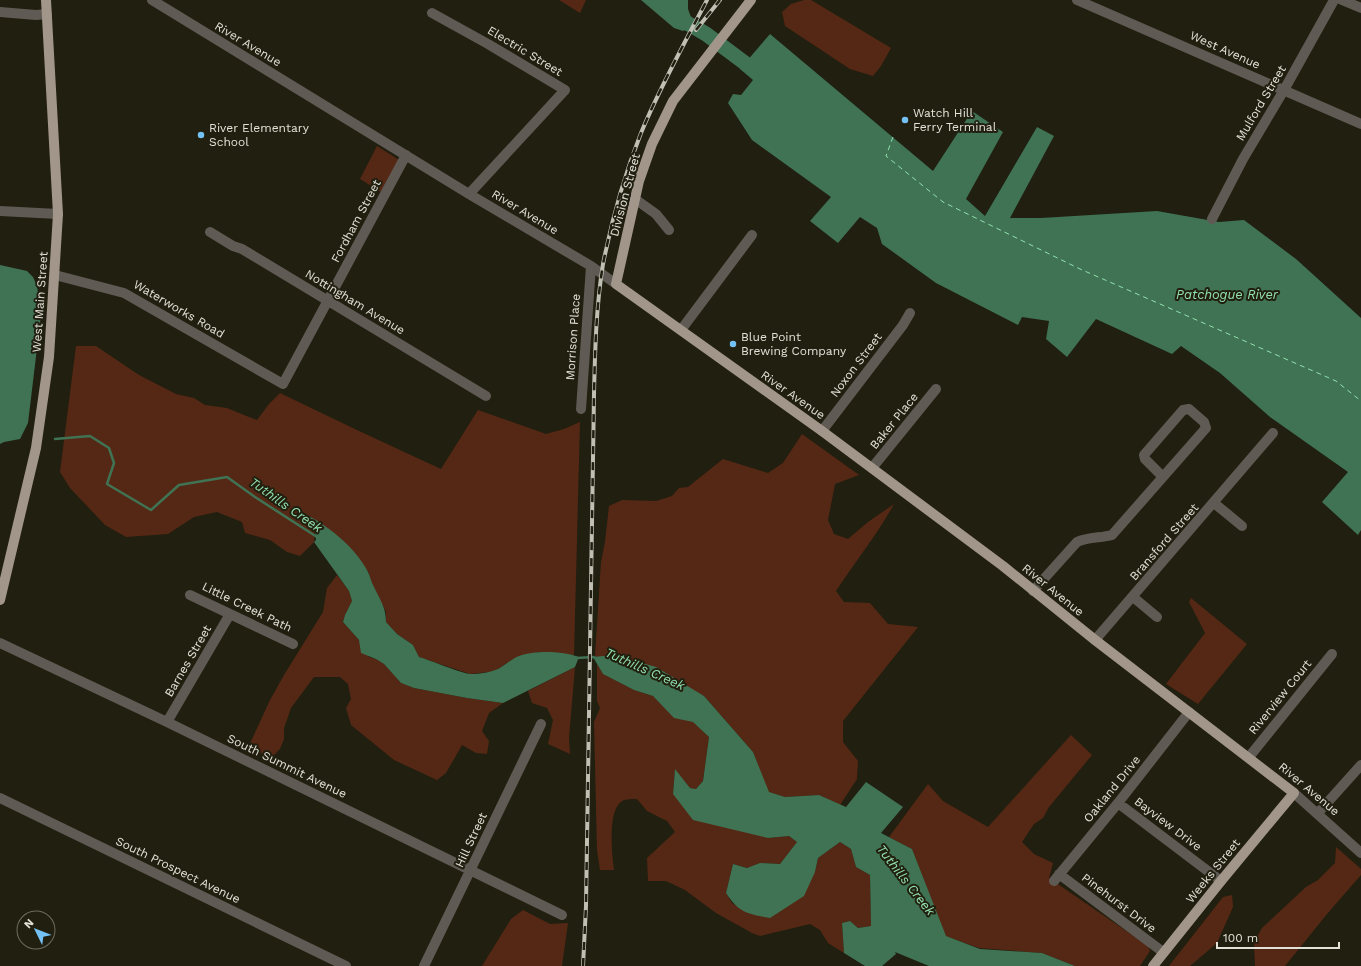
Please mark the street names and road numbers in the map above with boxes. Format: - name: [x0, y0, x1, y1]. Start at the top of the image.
- street label: River Avenue: [212, 19, 284, 69]
- street label: Electric Street: [485, 23, 565, 79]
- street label: West Avenue: [1188, 28, 1262, 72]
- street label: Mulford Street: [1233, 63, 1289, 143]
- street label: Division Street: [607, 152, 643, 238]
- street label: Fordham Street: [328, 177, 384, 265]
- street label: River Avenue: [489, 187, 561, 237]
- street label: West Main Street: [29, 251, 51, 353]
- street label: Nottingham Avenue: [303, 267, 407, 337]
- street label: Waterworks Road: [131, 277, 227, 341]
- street label: Morrison Place: [563, 293, 583, 381]
- street label: Noxon Street: [827, 330, 885, 400]
- street label: River Avenue: [758, 368, 828, 422]
- street label: Baker Place: [867, 390, 921, 452]
- street label: Bransford Street: [1127, 501, 1201, 583]
- street label: River Avenue: [1019, 561, 1087, 619]
- street label: Little Creek Path: [200, 579, 294, 635]
- street label: Barnes Street: [162, 623, 214, 699]
- street label: Riverview Court: [1246, 657, 1314, 737]
- street label: South Summit Avenue: [225, 731, 349, 801]
- street label: Oakland Drive: [1081, 753, 1143, 825]
- street label: River Avenue: [1276, 760, 1342, 819]
- street label: Bayview Drive: [1132, 794, 1204, 854]
- street label: Hill Street: [452, 810, 490, 870]
- street label: South Prospect Avenue: [114, 834, 243, 906]
- street label: Weeks Street: [1183, 836, 1243, 906]
- street label: Pinehurst Drive: [1079, 870, 1159, 936]

